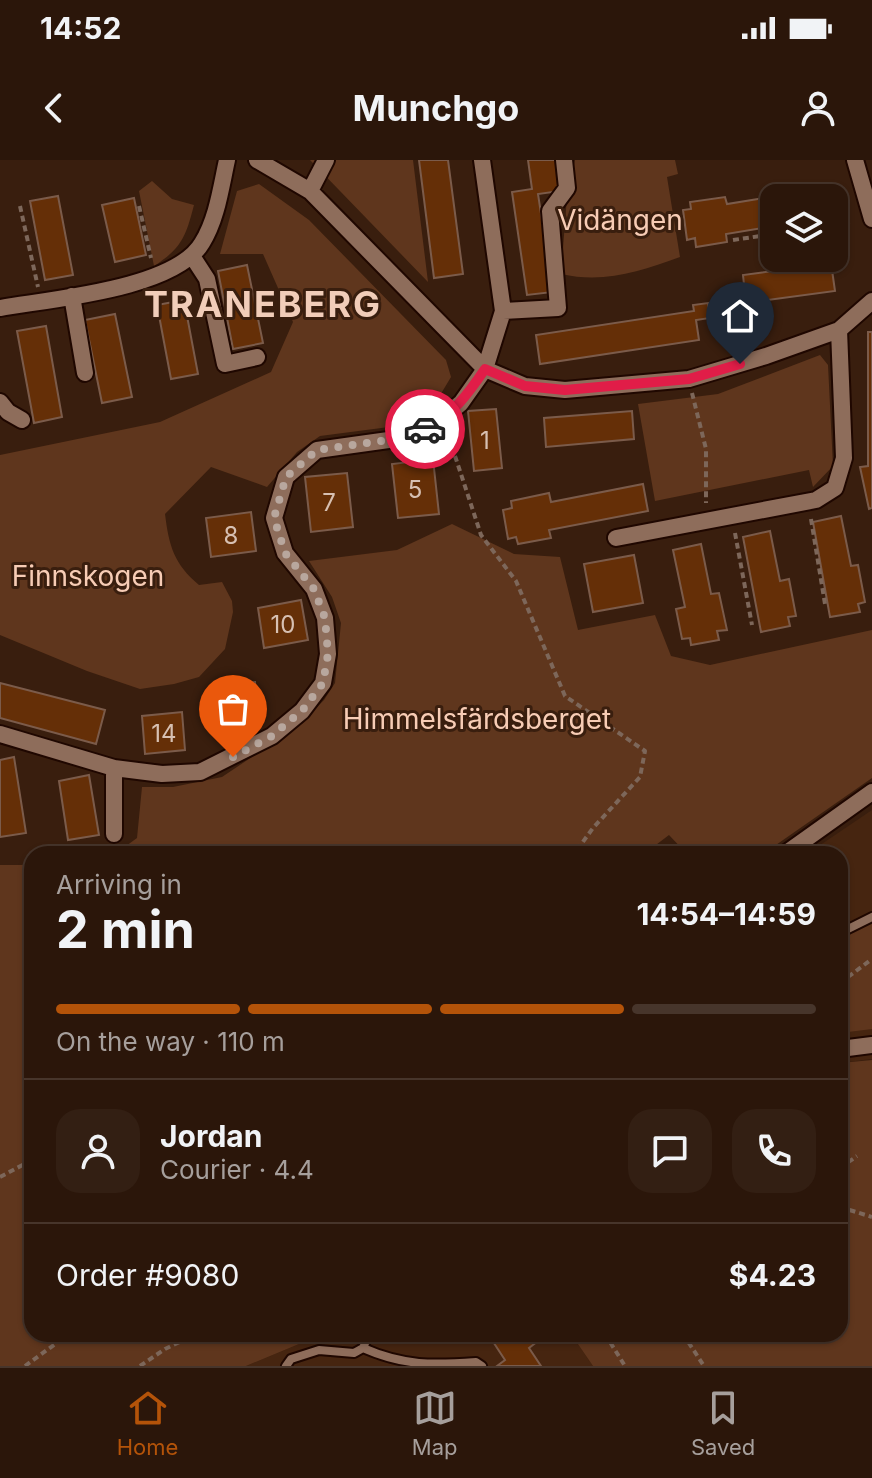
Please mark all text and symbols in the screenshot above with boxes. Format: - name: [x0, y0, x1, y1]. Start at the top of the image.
- text: 14:52: [40, 10, 121, 46]
- icon: back: [32, 86, 76, 130]
- text: Munchgo: [353, 86, 519, 130]
- icon: person: [796, 86, 840, 130]
- map controls: [760, 184, 848, 272]
- button: layers: [760, 184, 848, 272]
- park label: Vidängen: [557, 203, 683, 237]
- district label: TRANEBERG: [144, 282, 382, 326]
- pin: [706, 282, 774, 364]
- icon: home: [718, 294, 762, 338]
- courier: [385, 389, 465, 469]
- icon: car: [403, 407, 447, 451]
- house number: 1: [480, 426, 490, 455]
- house number: 5: [408, 475, 422, 504]
- house number: 7: [322, 488, 336, 517]
- house number: 8: [224, 521, 238, 550]
- park label: Finnskogen: [12, 559, 164, 593]
- house number: 10: [271, 610, 295, 639]
- pin: [199, 675, 267, 757]
- icon: bag: [211, 687, 255, 731]
- park label: Himmelsfärdsberget: [343, 702, 611, 736]
- house number: 14: [151, 719, 177, 748]
- text: Arriving in: [56, 869, 182, 900]
- text: 14:54–14:59: [636, 896, 816, 932]
- text: 2 min: [56, 898, 195, 961]
- text: On the way · 110 m: [56, 1026, 285, 1057]
- button: person: [56, 1109, 140, 1193]
- button: chat: [628, 1109, 712, 1193]
- button: phone: [732, 1109, 816, 1193]
- text: Jordan: [160, 1118, 262, 1154]
- text: Courier · 4.4: [160, 1154, 314, 1185]
- text: Order #9080: [56, 1257, 239, 1293]
- text: $4.23: [729, 1257, 816, 1293]
- tab: Home: [117, 1386, 178, 1460]
- tab: Map: [412, 1386, 457, 1460]
- tab: Saved: [691, 1386, 755, 1460]

